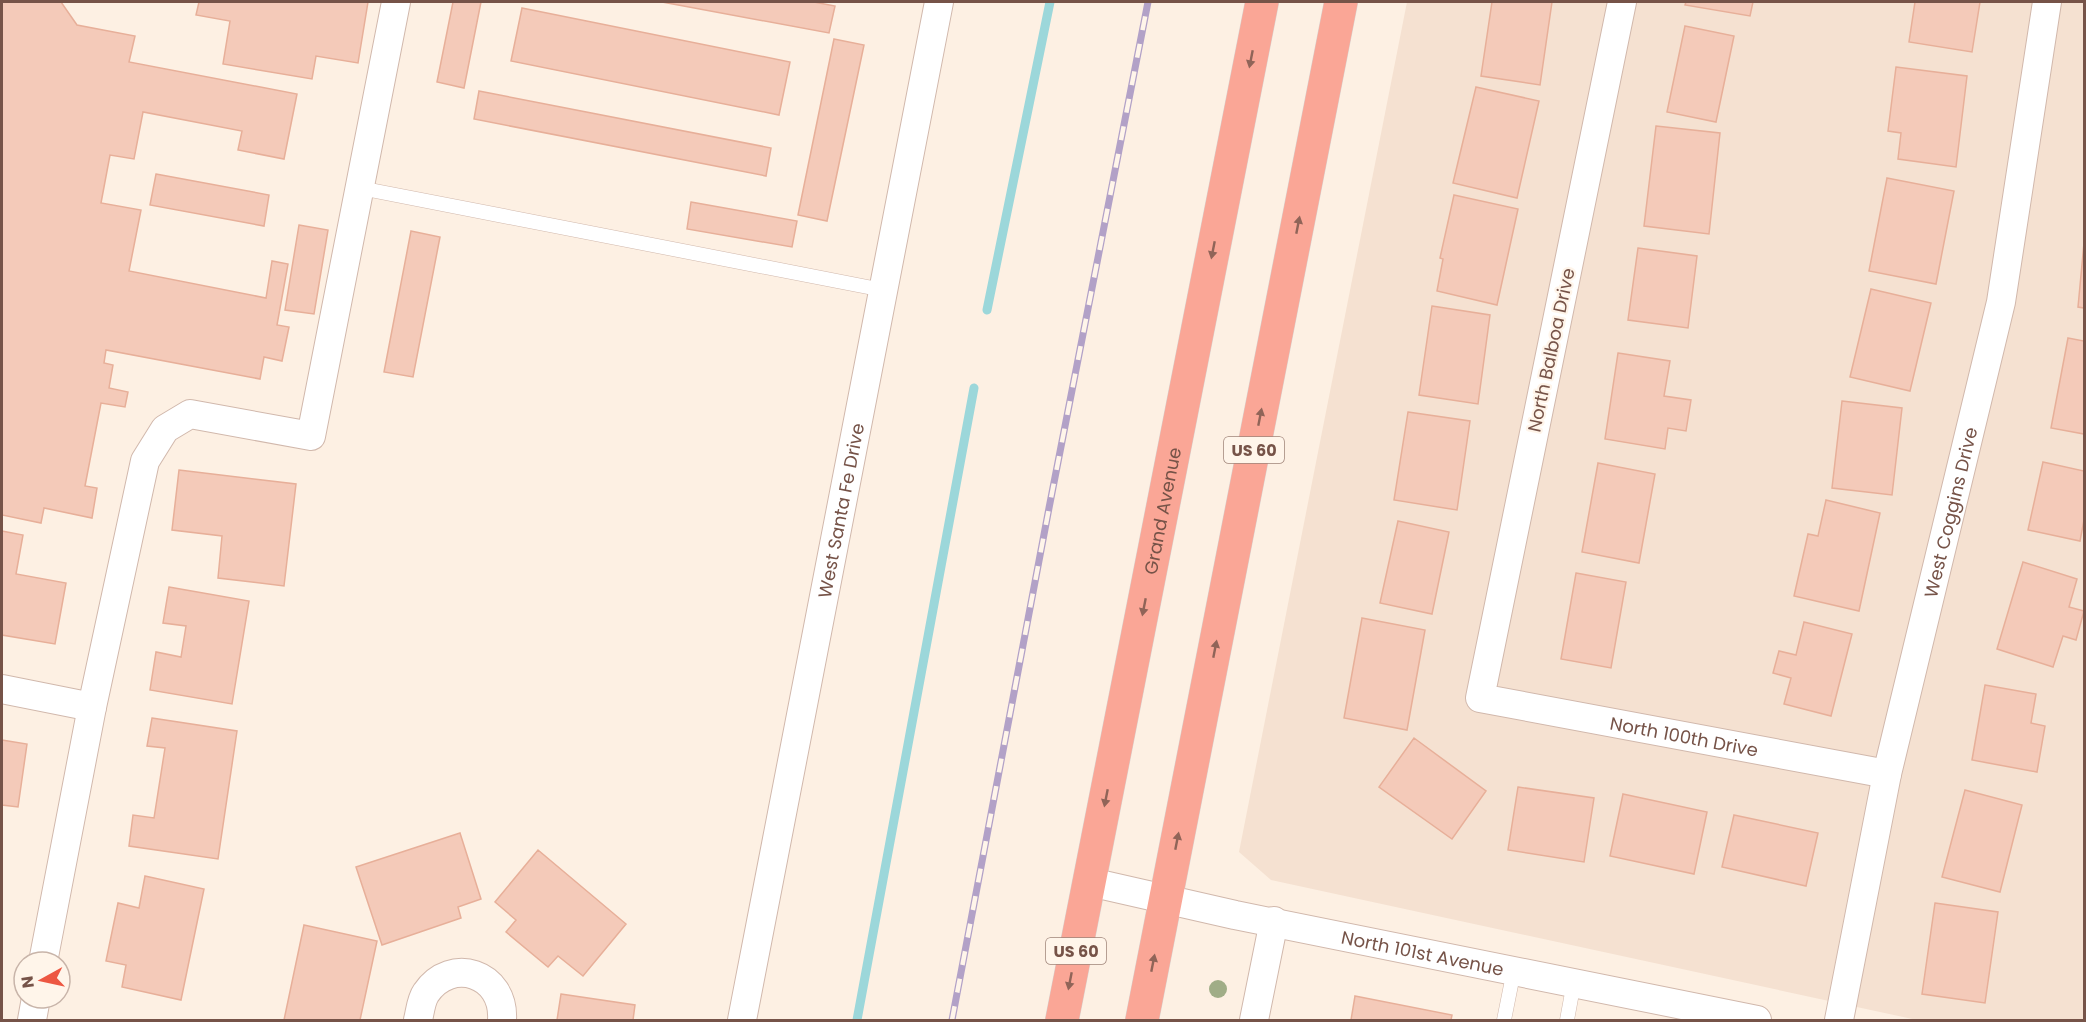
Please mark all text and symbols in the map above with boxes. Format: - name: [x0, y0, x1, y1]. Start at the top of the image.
- one-way arrow: [1246, 50, 1255, 69]
- one-way arrow: [1294, 215, 1303, 234]
- one-way arrow: [1208, 241, 1217, 260]
- street label: North Balboa Drive: [1521, 266, 1581, 434]
- one-way arrow: [1256, 407, 1265, 426]
- street label: West Santa Fe Drive: [811, 421, 870, 600]
- street label: West Coggins Drive: [1918, 424, 1983, 600]
- road number: US 60: [1224, 437, 1284, 463]
- street label: Grand Avenue: [1137, 445, 1187, 576]
- one-way arrow: [1139, 598, 1148, 617]
- one-way arrow: [1211, 639, 1220, 658]
- street label: North 100th Drive: [1608, 710, 1760, 762]
- one-way arrow: [1101, 789, 1110, 808]
- one-way arrow: [1173, 831, 1182, 850]
- street label: North 101st Avenue: [1339, 924, 1506, 981]
- road number: US 60: [1046, 938, 1106, 964]
- north arrow: [12, 950, 72, 1010]
- one-way arrow: [1149, 953, 1158, 972]
- one-way arrow: [1065, 972, 1074, 991]
- text: N: [15, 974, 40, 990]

